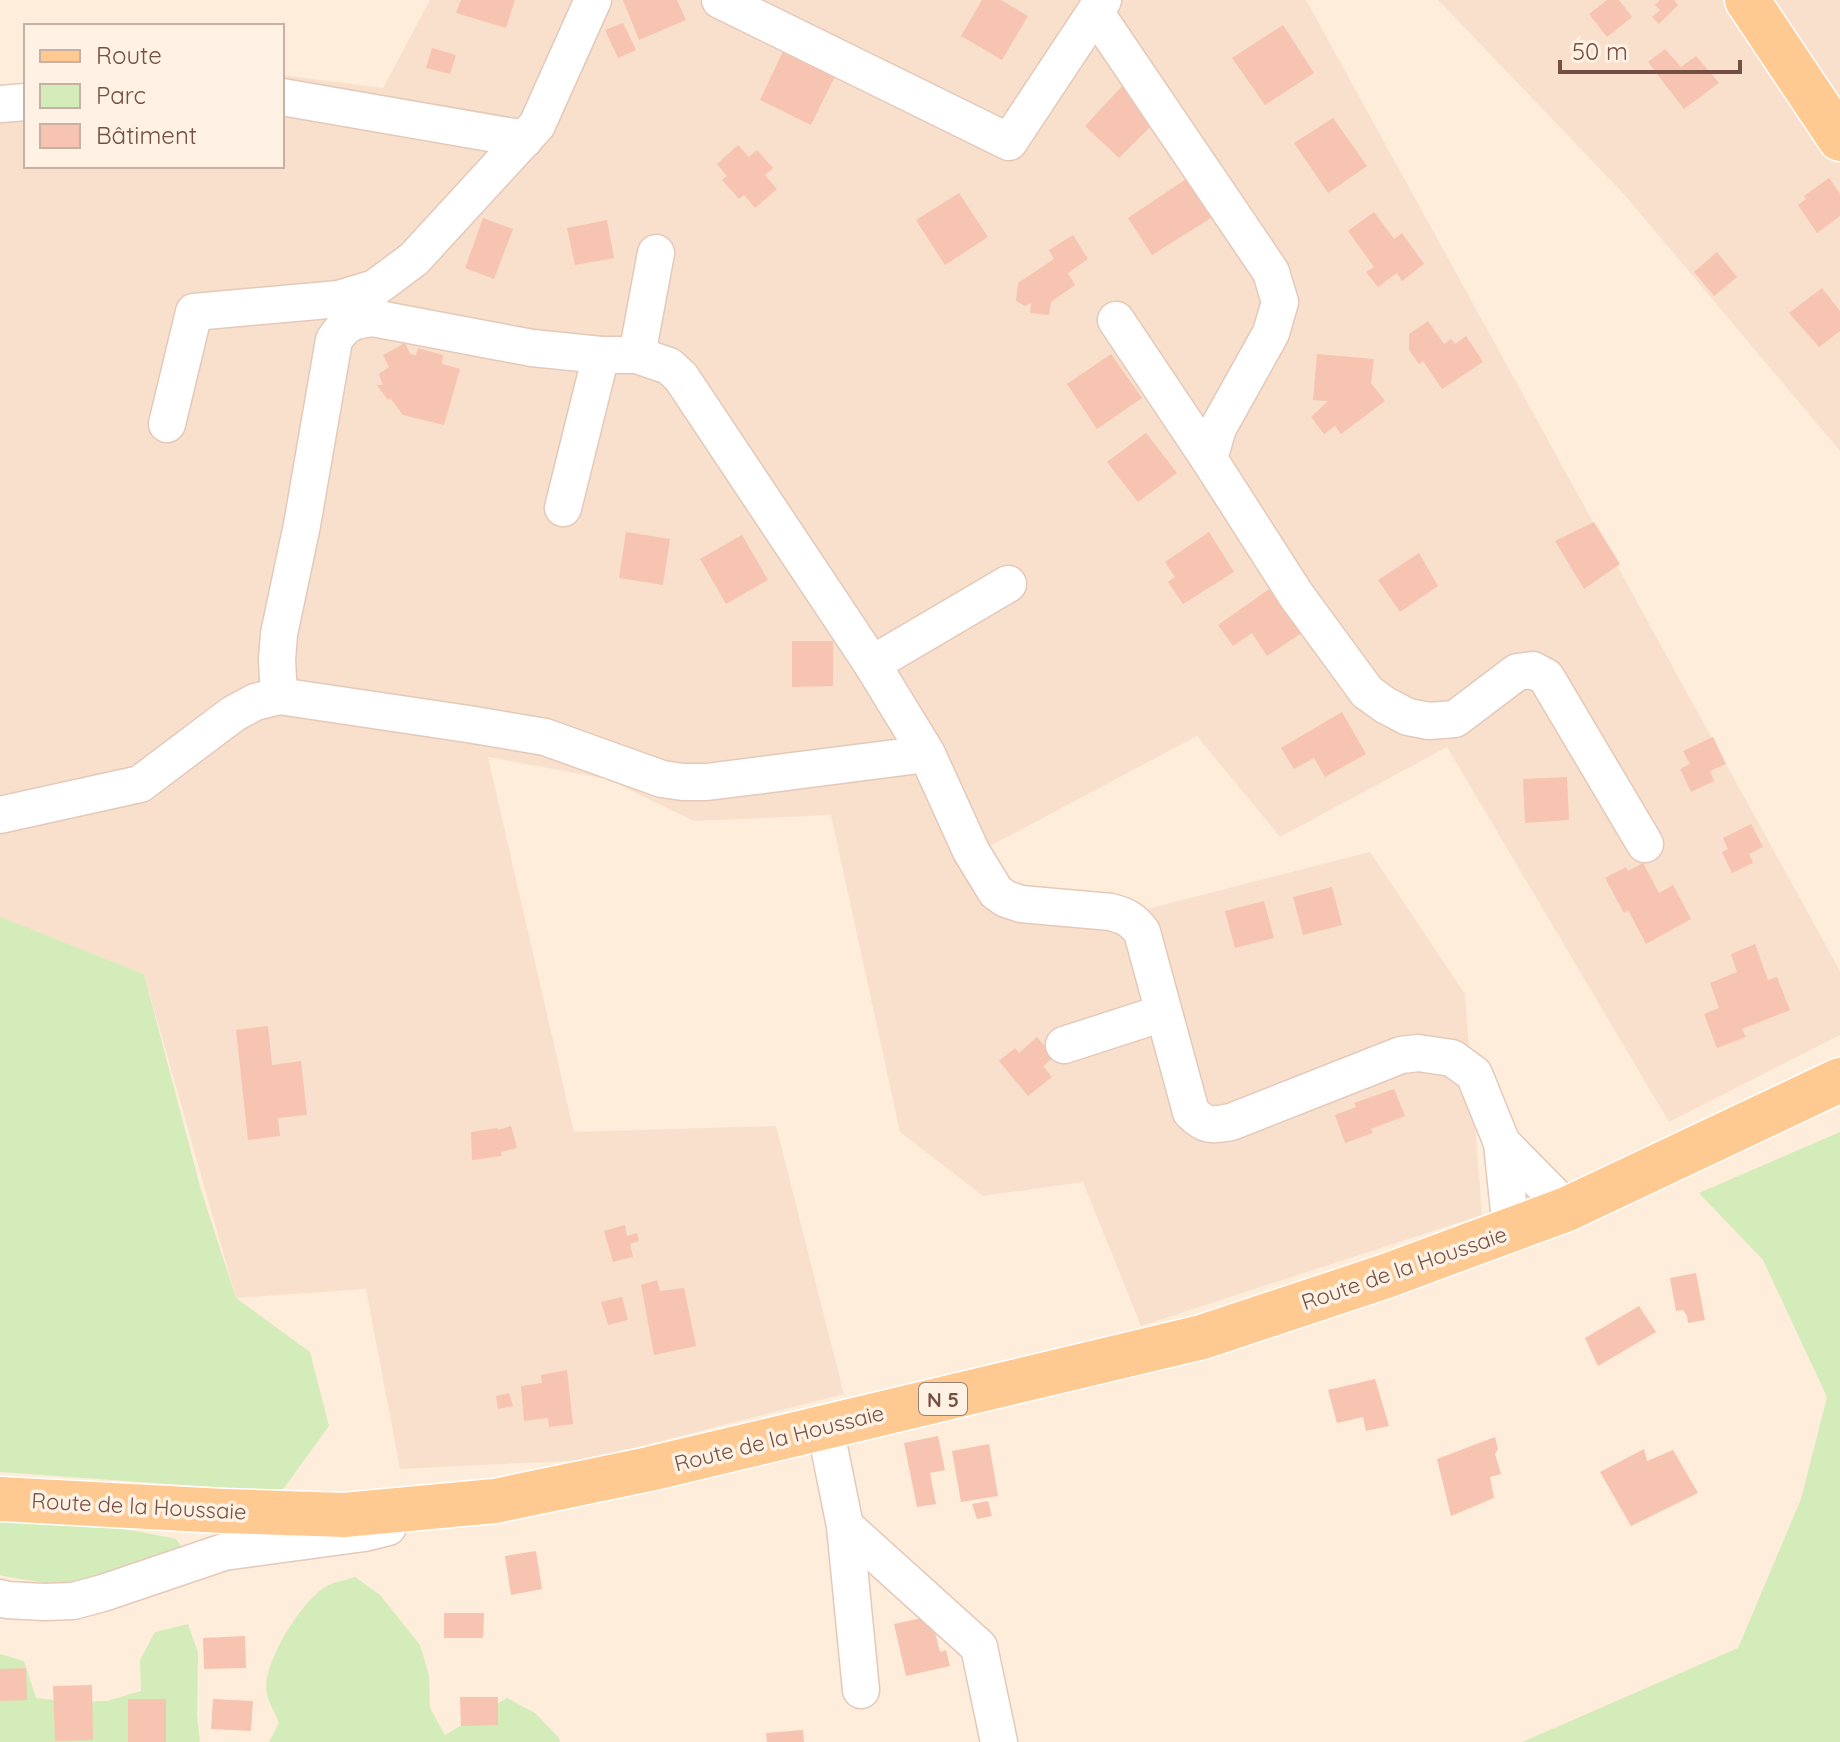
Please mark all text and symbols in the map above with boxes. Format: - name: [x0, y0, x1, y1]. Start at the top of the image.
- legend: [24, 24, 284, 168]
- scale bar: [1560, 24, 1740, 74]
- text: 50 m: [1572, 36, 1628, 66]
- text: Route: [96, 40, 162, 70]
- text: Parc: [96, 80, 146, 110]
- text: Bâtiment: [96, 120, 197, 150]
- street label: Route de la Houssaie: [1298, 1220, 1510, 1316]
- road number: N 5: [919, 1383, 967, 1415]
- street label: Route de la Houssaie: [671, 1398, 887, 1478]
- street label: Route de la Houssaie: [31, 1486, 247, 1526]

